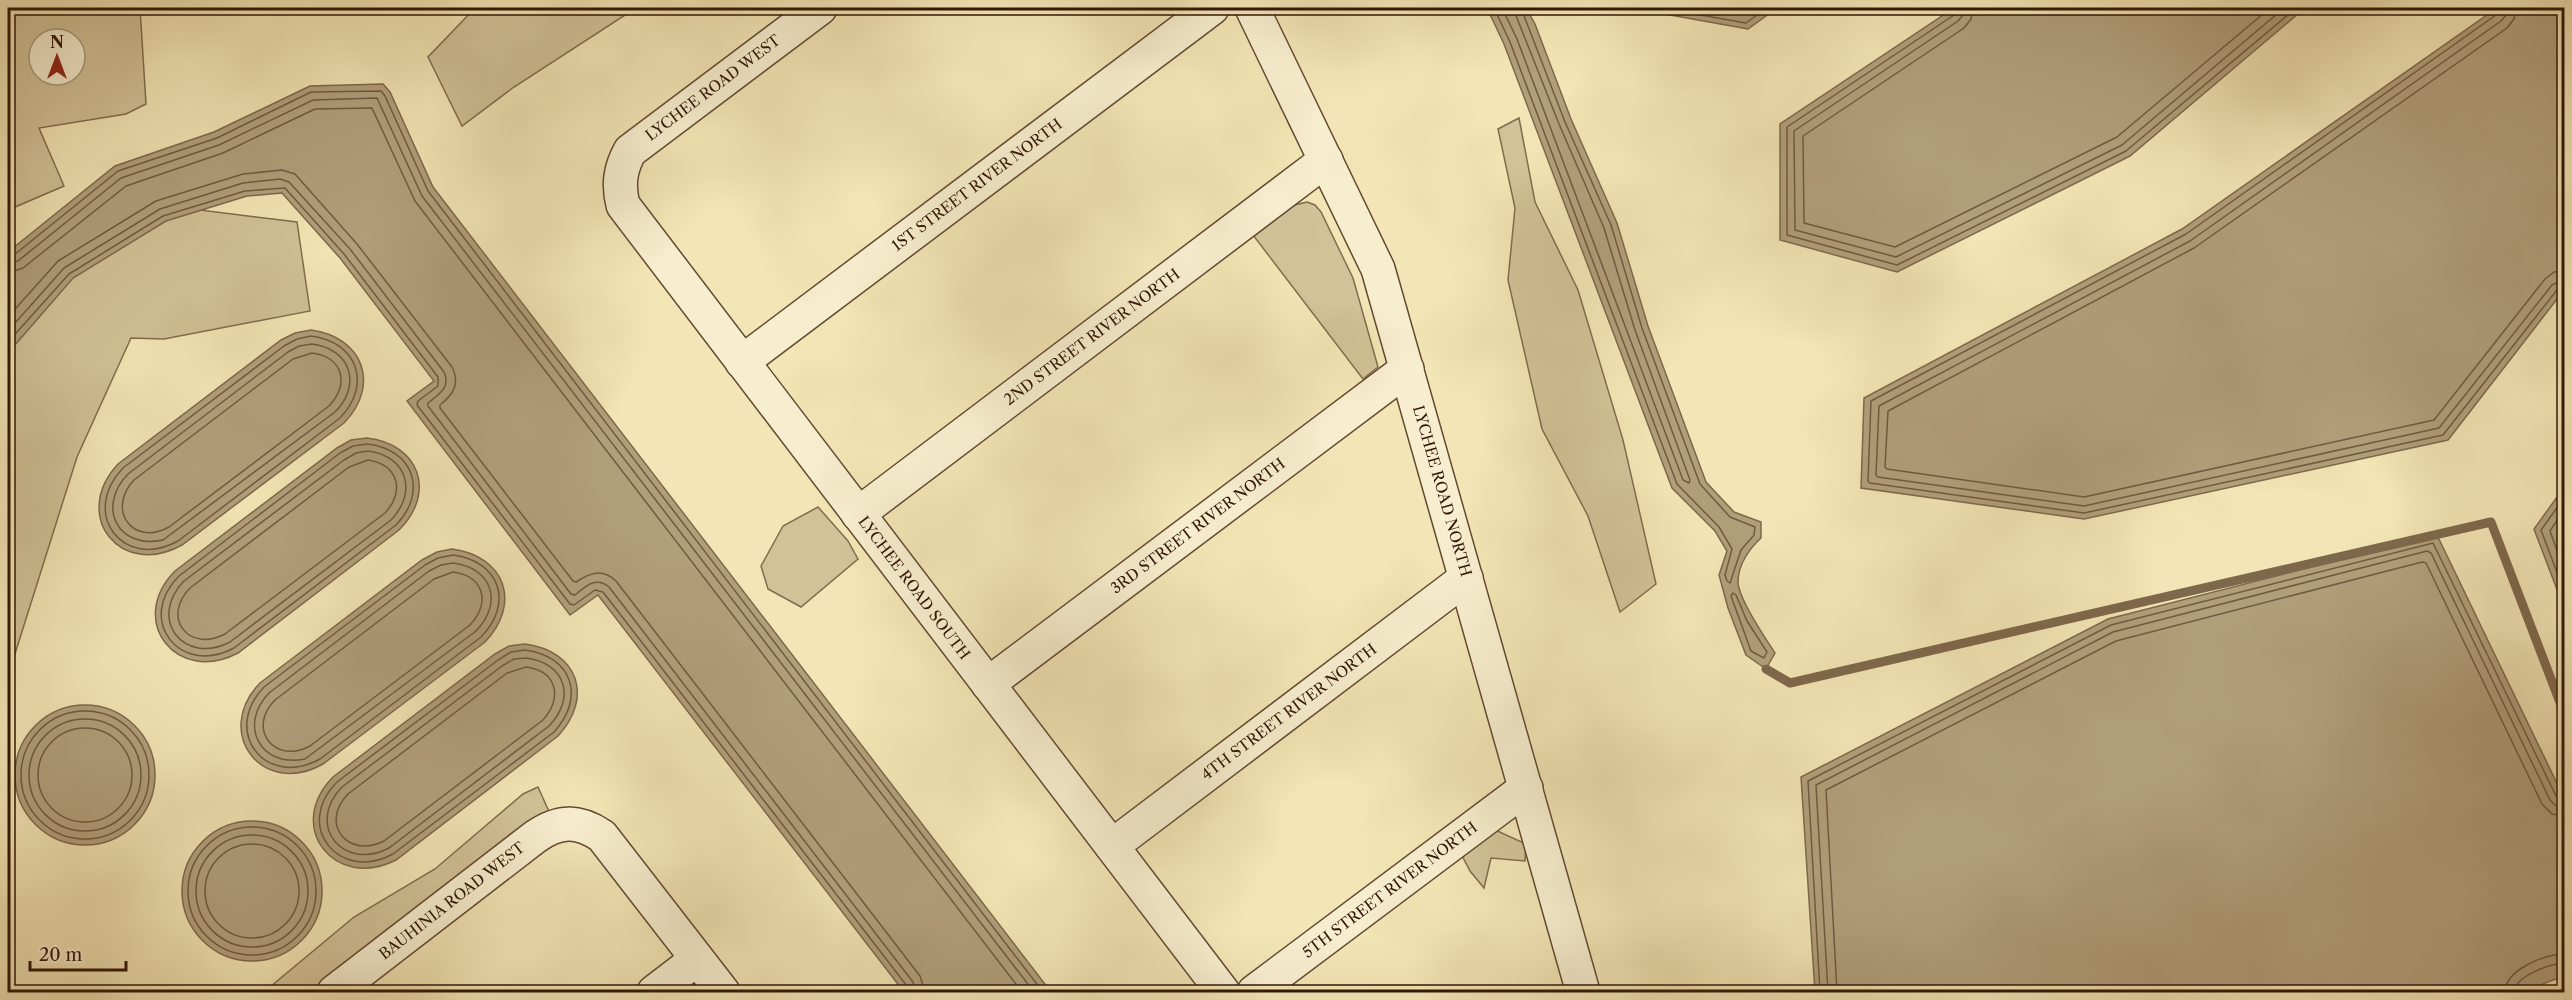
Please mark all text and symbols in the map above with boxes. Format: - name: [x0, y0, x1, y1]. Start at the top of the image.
- north arrow: [27, 27, 87, 87]
- street label: LYCHEE ROAD WEST: [641, 30, 785, 145]
- text: N: [50, 32, 64, 52]
- street label: 1ST STREET RIVER NORTH: [888, 114, 1066, 255]
- street label: 2ND STREET RIVER NORTH: [1000, 264, 1184, 409]
- street label: LYCHEE ROAD NORTH: [1409, 403, 1476, 579]
- street label: 3RD STREET RIVER NORTH: [1107, 454, 1289, 597]
- street label: LYCHEE ROAD SOUTH: [854, 512, 975, 663]
- street label: 4TH STREET RIVER NORTH: [1197, 639, 1380, 784]
- street label: 5TH STREET RIVER NORTH: [1298, 817, 1481, 962]
- street label: BAUHINIA ROAD WEST: [375, 837, 529, 963]
- scale bar: [30, 934, 126, 972]
- text: 20 m: [39, 944, 83, 966]

